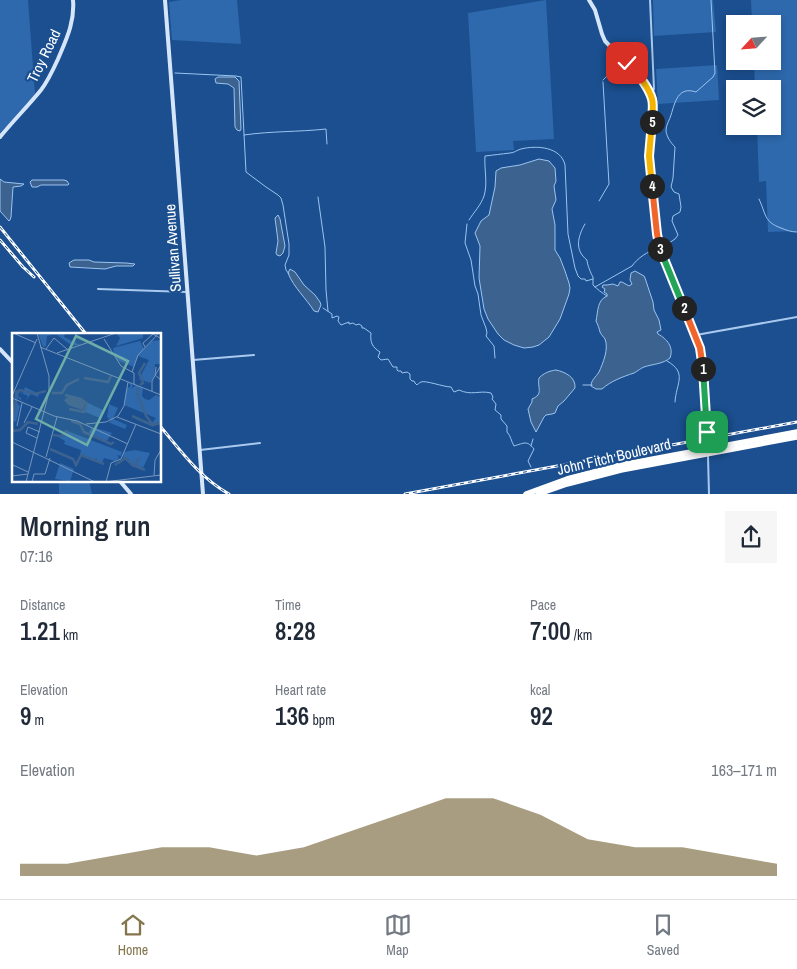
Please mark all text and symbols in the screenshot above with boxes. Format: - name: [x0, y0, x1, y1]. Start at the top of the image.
- north arrow: [726, 15, 781, 70]
- map controls: [726, 15, 781, 135]
- street label: Troy Road: [22, 26, 65, 86]
- pin: [606, 42, 648, 84]
- icon: check: [613, 49, 641, 77]
- button: layers: [726, 80, 781, 135]
- pin: 5: [640, 110, 664, 134]
- text: 5: [649, 113, 656, 131]
- pin: 4: [640, 174, 664, 198]
- text: 4: [649, 177, 656, 195]
- street label: Sullivan Avenue: [159, 203, 186, 293]
- pin: 3: [648, 236, 672, 262]
- text: 3: [657, 240, 664, 258]
- pin: 2: [672, 296, 696, 320]
- text: 2: [681, 299, 688, 317]
- inset map: [12, 333, 161, 482]
- pin: 1: [690, 356, 716, 382]
- text: 1: [700, 360, 707, 378]
- pin: [686, 411, 728, 453]
- icon: arrive: [693, 418, 721, 446]
- street label: John Fitch Boulevard: [555, 433, 673, 480]
- text: Morning run: [20, 507, 151, 545]
- button: share: [725, 511, 777, 563]
- text: 07:16: [20, 545, 53, 567]
- text: Distance: [20, 596, 65, 614]
- text: Time: [275, 596, 301, 614]
- text: Pace: [530, 596, 556, 614]
- text: 1.21: [20, 614, 60, 648]
- text: 8:28: [275, 614, 316, 648]
- text: 7:00: [530, 614, 571, 648]
- text: km: [60, 626, 78, 644]
- text: /km: [571, 626, 592, 644]
- text: Elevation: [20, 681, 68, 699]
- text: Heart rate: [275, 681, 326, 699]
- text: kcal: [530, 681, 550, 699]
- text: 9: [20, 699, 31, 733]
- text: 136: [275, 699, 309, 733]
- text: 92: [530, 699, 553, 733]
- text: m: [31, 711, 44, 729]
- text: bpm: [309, 711, 335, 729]
- text: Elevation: [20, 759, 75, 781]
- text: 163–171 m: [711, 759, 777, 781]
- tab: Home: [118, 911, 148, 959]
- tab: Map: [384, 911, 412, 959]
- tab: Saved: [647, 911, 679, 959]

